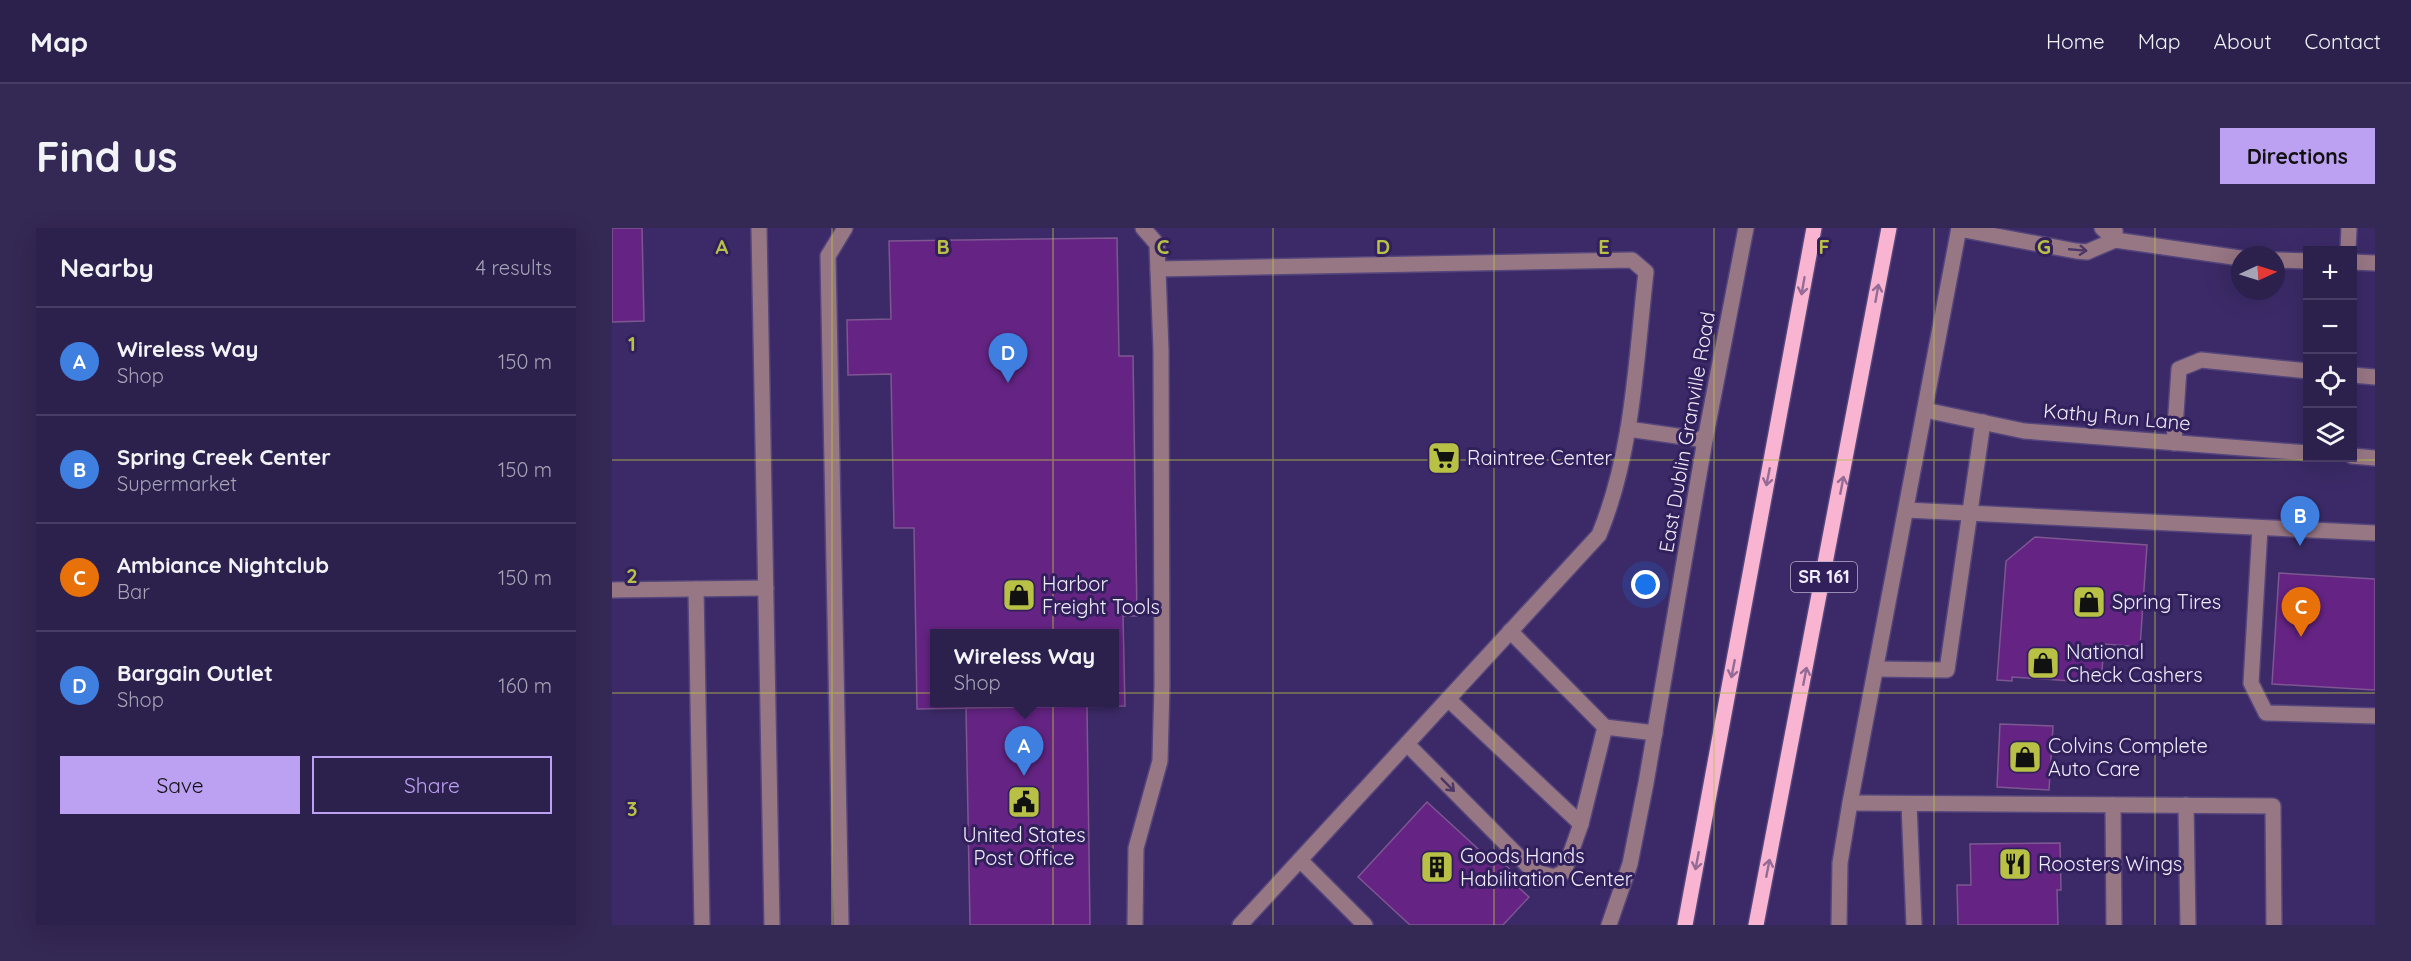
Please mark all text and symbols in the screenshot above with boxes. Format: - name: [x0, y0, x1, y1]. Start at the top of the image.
- text: Map: [30, 24, 88, 59]
- text: Home: [2046, 28, 2105, 54]
- text: Map: [2138, 28, 2181, 54]
- text: About: [2214, 28, 2272, 54]
- text: Contact: [2305, 28, 2381, 54]
- button: Directions: [2220, 128, 2375, 184]
- text: Find us: [36, 130, 178, 183]
- text: A: [716, 234, 729, 259]
- text: B: [936, 234, 950, 259]
- text: C: [1157, 234, 1170, 259]
- text: D: [1376, 234, 1390, 259]
- text: E: [1598, 234, 1610, 259]
- text: F: [1818, 234, 1830, 259]
- text: G: [2037, 234, 2051, 259]
- one-way arrow: [2068, 245, 2088, 256]
- north arrow: [2231, 246, 2285, 300]
- map controls: [2303, 246, 2357, 462]
- button: +: [2303, 246, 2357, 300]
- text: Nearby: [60, 251, 154, 284]
- text: 4 results: [476, 255, 552, 280]
- one-way arrow: [1798, 275, 1809, 295]
- one-way arrow: [1872, 284, 1883, 303]
- button: −: [2303, 300, 2357, 354]
- street label: East Dublin Granville Road: [1653, 310, 1720, 554]
- text: 1: [628, 331, 636, 356]
- pin: D: [988, 334, 1028, 383]
- text: Wireless Way: [117, 335, 258, 363]
- text: A: [73, 349, 86, 374]
- text: 150 m: [498, 349, 552, 374]
- button: locate: [2303, 354, 2357, 408]
- text: Shop: [117, 363, 164, 388]
- street label: Kathy Run Lane: [2042, 398, 2192, 435]
- button: layers: [2303, 408, 2357, 462]
- supermarket icon: Raintree Center: [1426, 440, 1462, 476]
- text: Spring Creek Center: [117, 443, 331, 471]
- place label: Raintree Center: [1467, 445, 1612, 470]
- text: B: [73, 457, 86, 482]
- text: 150 m: [498, 457, 552, 482]
- one-way arrow: [1763, 467, 1774, 487]
- text: Supermarket: [117, 471, 237, 496]
- one-way arrow: [1837, 475, 1848, 495]
- pin: B: [2280, 496, 2320, 546]
- text: Ambiance Nightclub: [117, 551, 329, 579]
- road number: SR 161: [1791, 562, 1857, 592]
- text: 2: [626, 563, 638, 588]
- text: C: [73, 565, 86, 590]
- text: 150 m: [498, 565, 552, 590]
- your location: [1631, 570, 1660, 599]
- place label: Harbor Freight Tools: [1042, 571, 1160, 619]
- shop icon: Harbor Freight Tools: [1001, 577, 1037, 613]
- text: Bar: [117, 579, 150, 604]
- shop icon: Spring Tires: [2071, 584, 2107, 620]
- pin: C: [2282, 588, 2320, 637]
- place label: Spring Tires: [2112, 589, 2221, 614]
- popup: [930, 629, 1119, 707]
- place label: National Check Cashers: [2066, 639, 2203, 687]
- text: Wireless Way: [954, 642, 1095, 670]
- shop icon: National Check Cashers: [2025, 645, 2061, 681]
- text: Bargain Outlet: [117, 659, 273, 687]
- one-way arrow: [1727, 659, 1738, 678]
- one-way arrow: [1800, 667, 1811, 686]
- text: Shop: [954, 670, 1001, 695]
- text: D: [72, 673, 87, 698]
- text: 160 m: [498, 673, 552, 698]
- text: Shop: [117, 687, 164, 712]
- pin: A: [1004, 726, 1044, 776]
- place label: Colvins Complete Auto Care: [2048, 733, 2208, 781]
- shop icon: Colvins Complete Auto Care: [2007, 739, 2043, 775]
- button: Save: [60, 756, 300, 814]
- button: Share: [312, 756, 552, 814]
- one-way arrow: [1441, 778, 1455, 793]
- public building icon: United States Post Office: [1006, 784, 1042, 820]
- text: 3: [627, 796, 637, 821]
- place label: United States Post Office: [962, 822, 1086, 870]
- place label: Goods Hands Habilitation Center: [1460, 843, 1633, 891]
- restaurant icon: Roosters Wings: [1997, 846, 2033, 882]
- building icon: Goods Hands Habilitation Center: [1419, 849, 1455, 885]
- one-way arrow: [1691, 850, 1702, 870]
- place label: Roosters Wings: [2038, 851, 2182, 876]
- one-way arrow: [1763, 858, 1774, 878]

